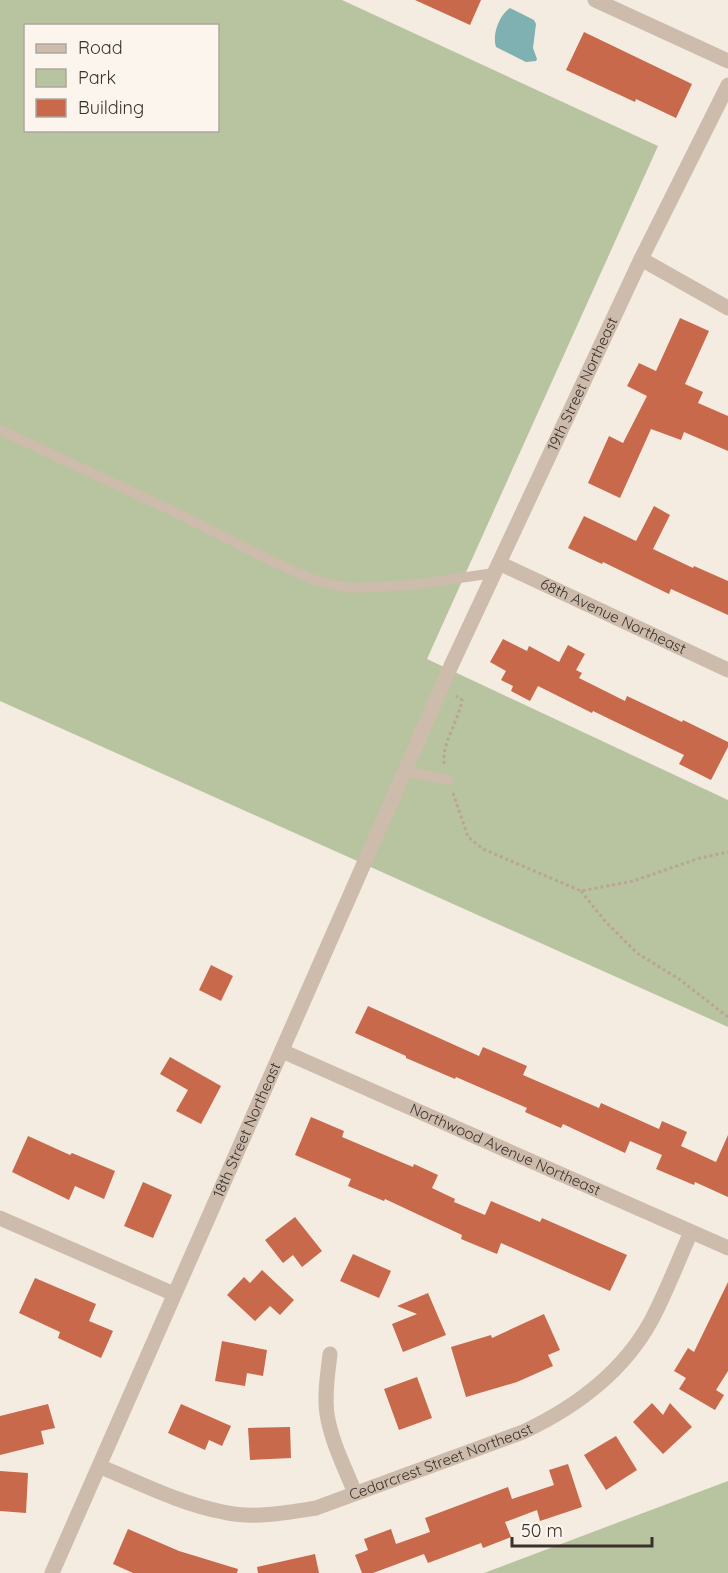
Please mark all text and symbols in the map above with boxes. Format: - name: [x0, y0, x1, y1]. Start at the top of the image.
- legend: [24, 24, 219, 132]
- text: Road: [78, 36, 123, 59]
- text: Park: [78, 66, 116, 89]
- text: Building: [78, 96, 144, 119]
- street label: 19th Street Northeast: [543, 314, 622, 454]
- street label: 68th Avenue Northeast: [538, 574, 689, 658]
- street label: 18th Street Northeast: [208, 1059, 284, 1200]
- street label: Northwood Avenue Northeast: [407, 1099, 604, 1200]
- street label: Cedarcrest Street Northeast: [346, 1419, 536, 1504]
- scale bar: [512, 1510, 652, 1548]
- text: 50 m: [521, 1519, 563, 1542]

